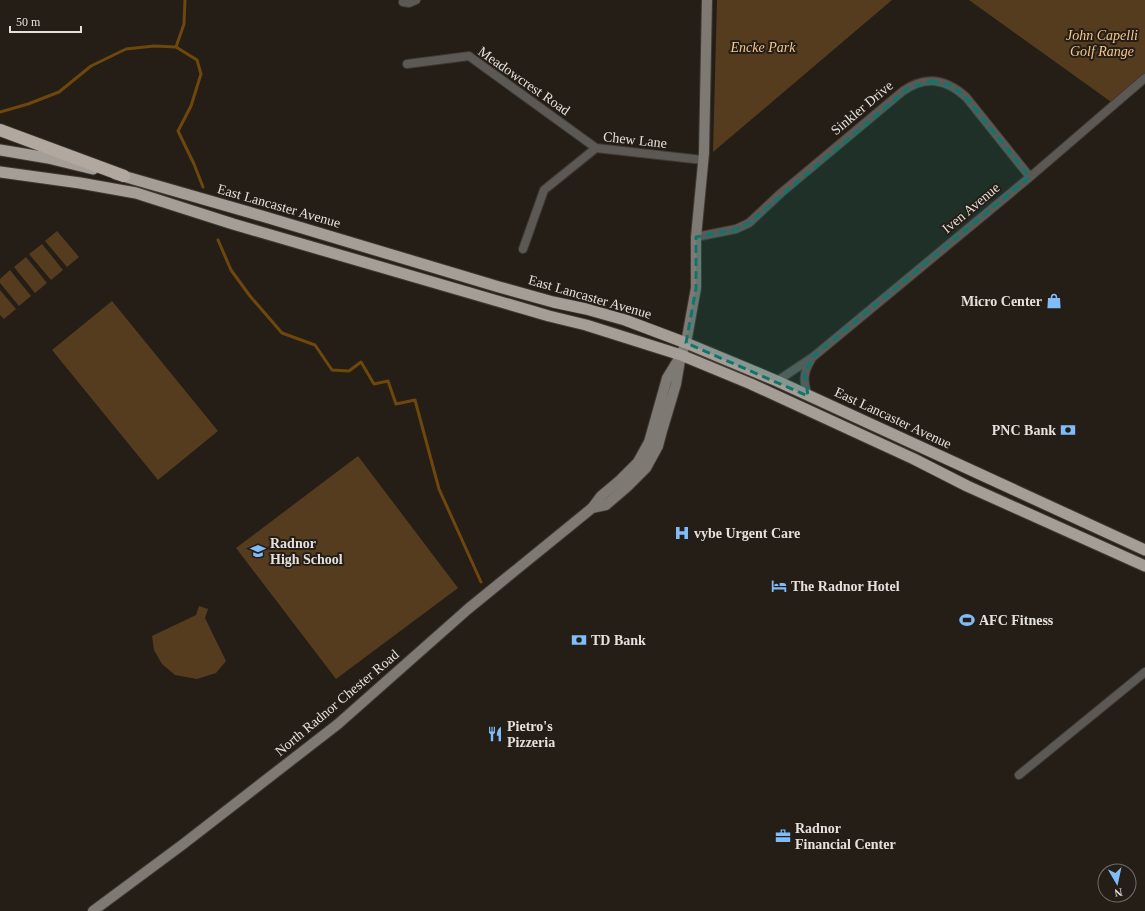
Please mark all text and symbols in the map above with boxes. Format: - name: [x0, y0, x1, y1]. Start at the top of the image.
- scale bar: [10, 8, 81, 34]
- text: 50 m: [16, 15, 41, 29]
- park label: John Capelli Golf Range: [1066, 28, 1138, 59]
- park label: Encke Park: [730, 40, 796, 55]
- street label: Meadowcrest Road: [475, 44, 573, 118]
- street label: Sinkler Drive: [828, 78, 896, 138]
- street label: Chew Lane: [602, 129, 668, 151]
- street label: Iven Avenue: [939, 180, 1003, 236]
- street label: East Lancaster Avenue: [216, 181, 342, 231]
- street label: East Lancaster Avenue: [527, 272, 653, 322]
- shop icon: Micro Center: [1045, 292, 1063, 310]
- place label: Micro Center: [961, 294, 1042, 309]
- street label: East Lancaster Avenue: [832, 384, 954, 452]
- bank icon: PNC Bank: [1059, 421, 1077, 439]
- place label: PNC Bank: [992, 423, 1056, 438]
- hospital icon: vybe Urgent Care: [673, 524, 691, 542]
- place label: vybe Urgent Care: [694, 526, 800, 541]
- place label: Radnor High School: [270, 536, 343, 567]
- school or university icon: Radnor High School: [249, 542, 267, 560]
- hotel icon: The Radnor Hotel: [770, 577, 788, 595]
- place label: The Radnor Hotel: [791, 579, 900, 594]
- sports icon: AFC Fitness: [958, 611, 976, 629]
- place label: AFC Fitness: [979, 613, 1054, 628]
- bank icon: TD Bank: [570, 631, 588, 649]
- place label: TD Bank: [591, 633, 646, 648]
- street label: North Radnor Chester Road: [272, 647, 402, 759]
- place label: Pietro's Pizzeria: [507, 719, 555, 750]
- restaurant icon: Pietro's Pizzeria: [486, 725, 504, 743]
- place label: Radnor Financial Center: [795, 821, 896, 852]
- office icon: Radnor Financial Center: [774, 827, 792, 845]
- north arrow: [1097, 863, 1137, 903]
- text: N: [1114, 886, 1123, 899]

